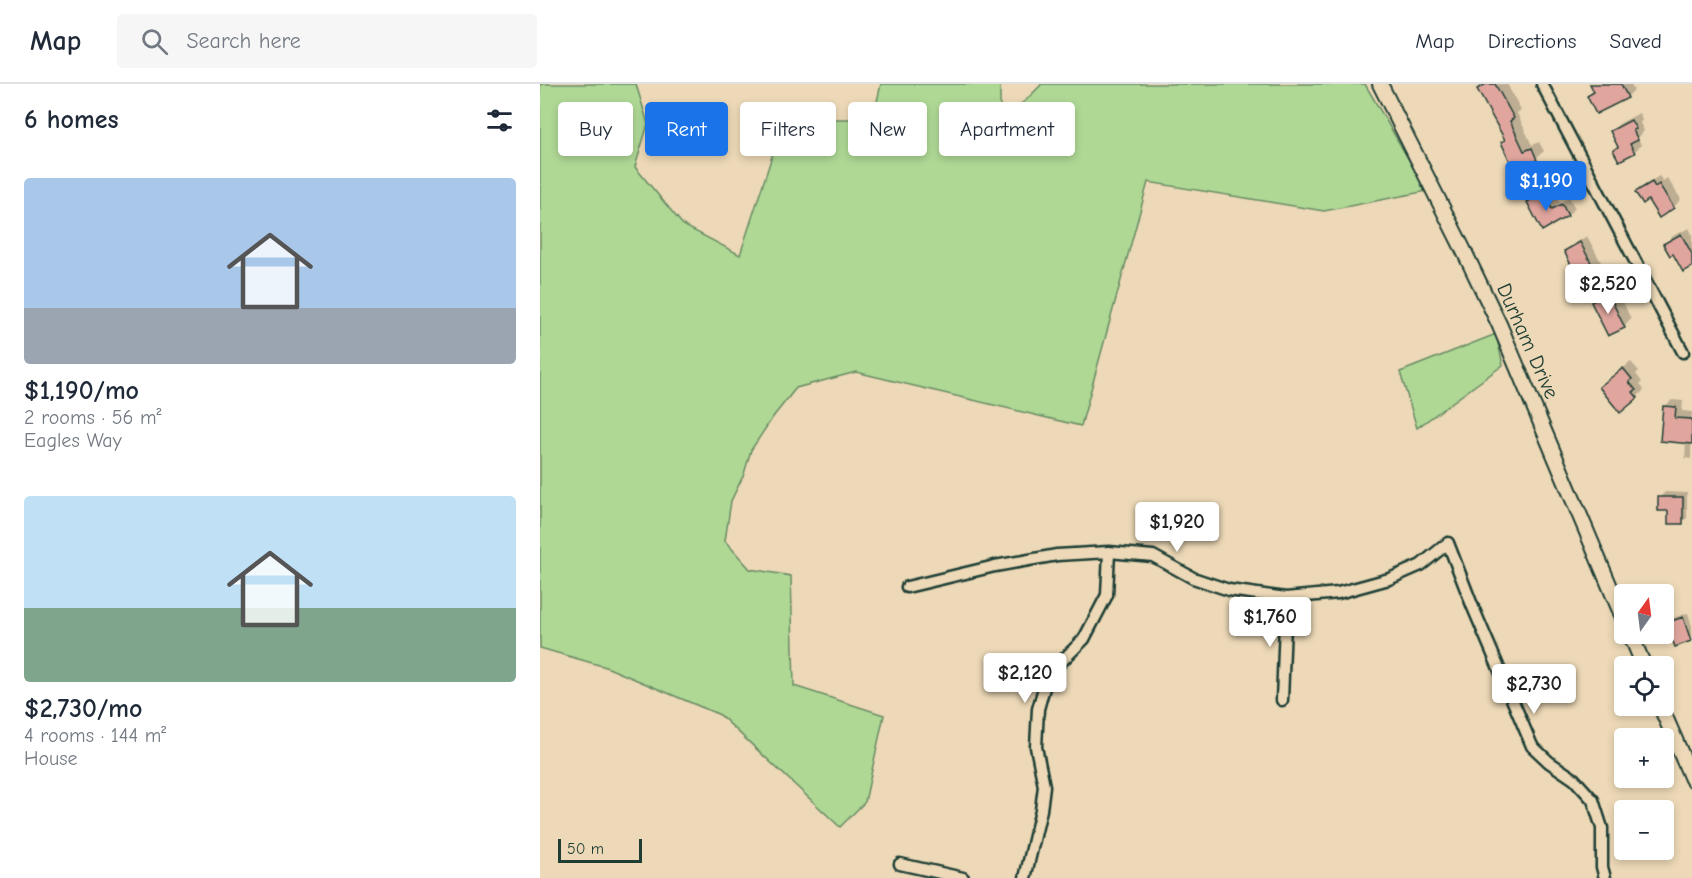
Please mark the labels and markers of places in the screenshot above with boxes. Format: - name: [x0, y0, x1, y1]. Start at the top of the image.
- pin: $1,190: [1497, 161, 1595, 212]
- pin: $2,520: [1559, 264, 1657, 315]
- pin: $1,920: [1128, 502, 1226, 553]
- pin: $1,760: [1221, 597, 1319, 648]
- pin: $2,120: [976, 653, 1074, 704]
- pin: $2,730: [1485, 664, 1583, 715]

